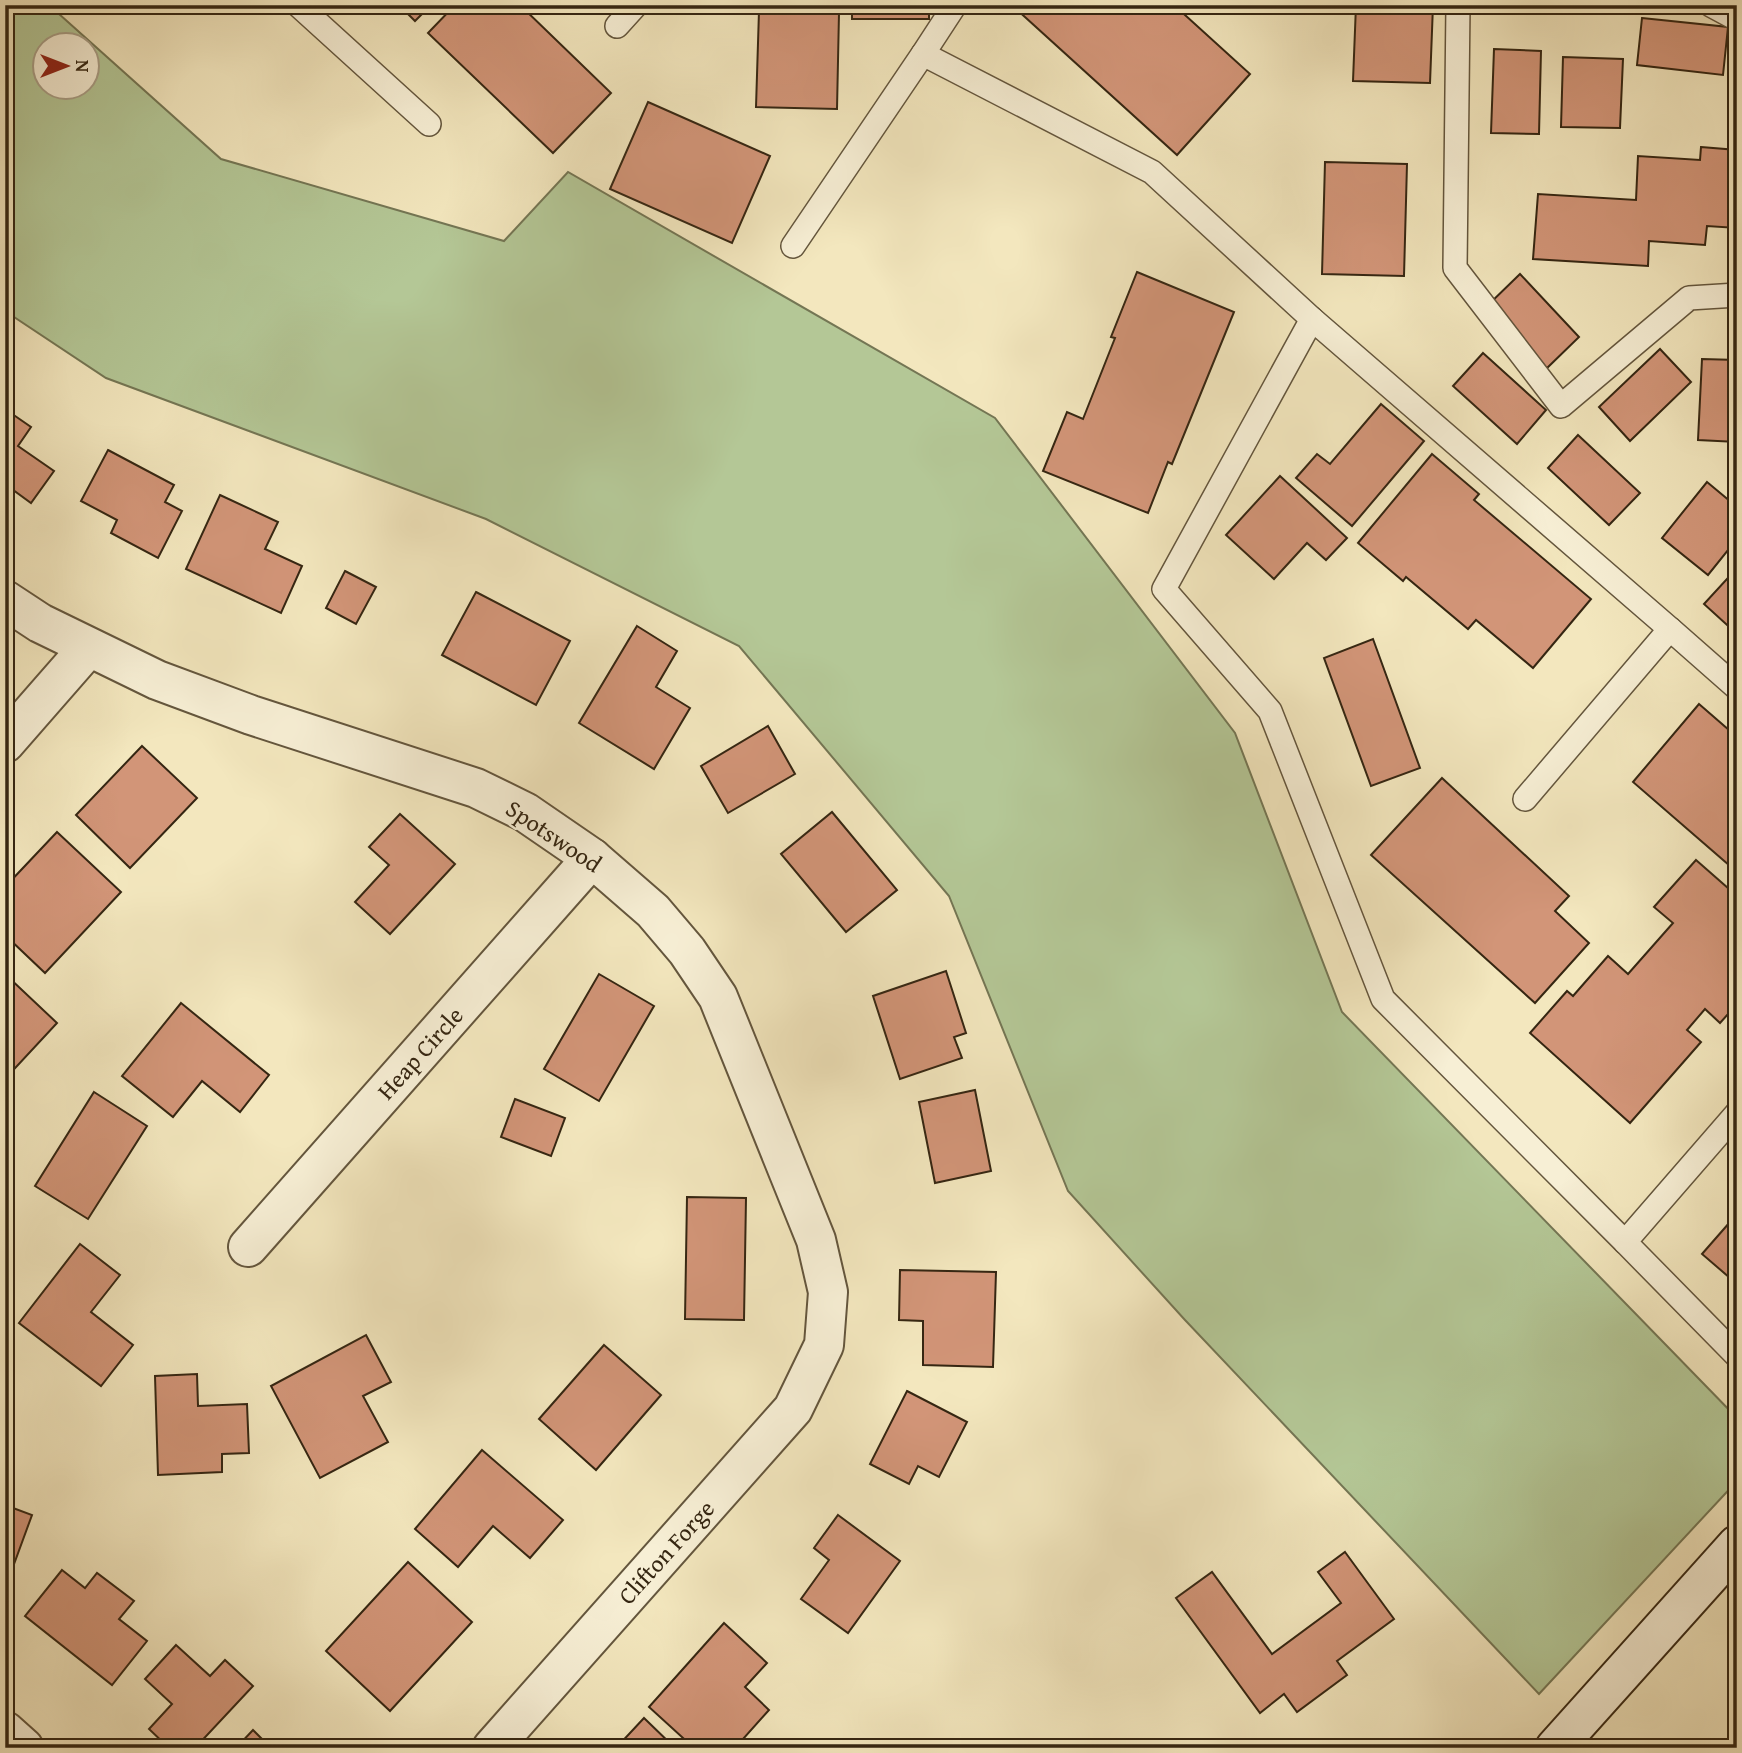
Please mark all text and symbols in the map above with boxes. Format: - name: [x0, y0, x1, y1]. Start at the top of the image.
- north arrow: [32, 32, 102, 102]
- text: N: [69, 60, 97, 73]
- street label: Spotswood: [499, 791, 609, 881]
- street label: Heap Circle: [369, 999, 471, 1107]
- street label: Clifton Forge: [610, 1492, 722, 1612]

